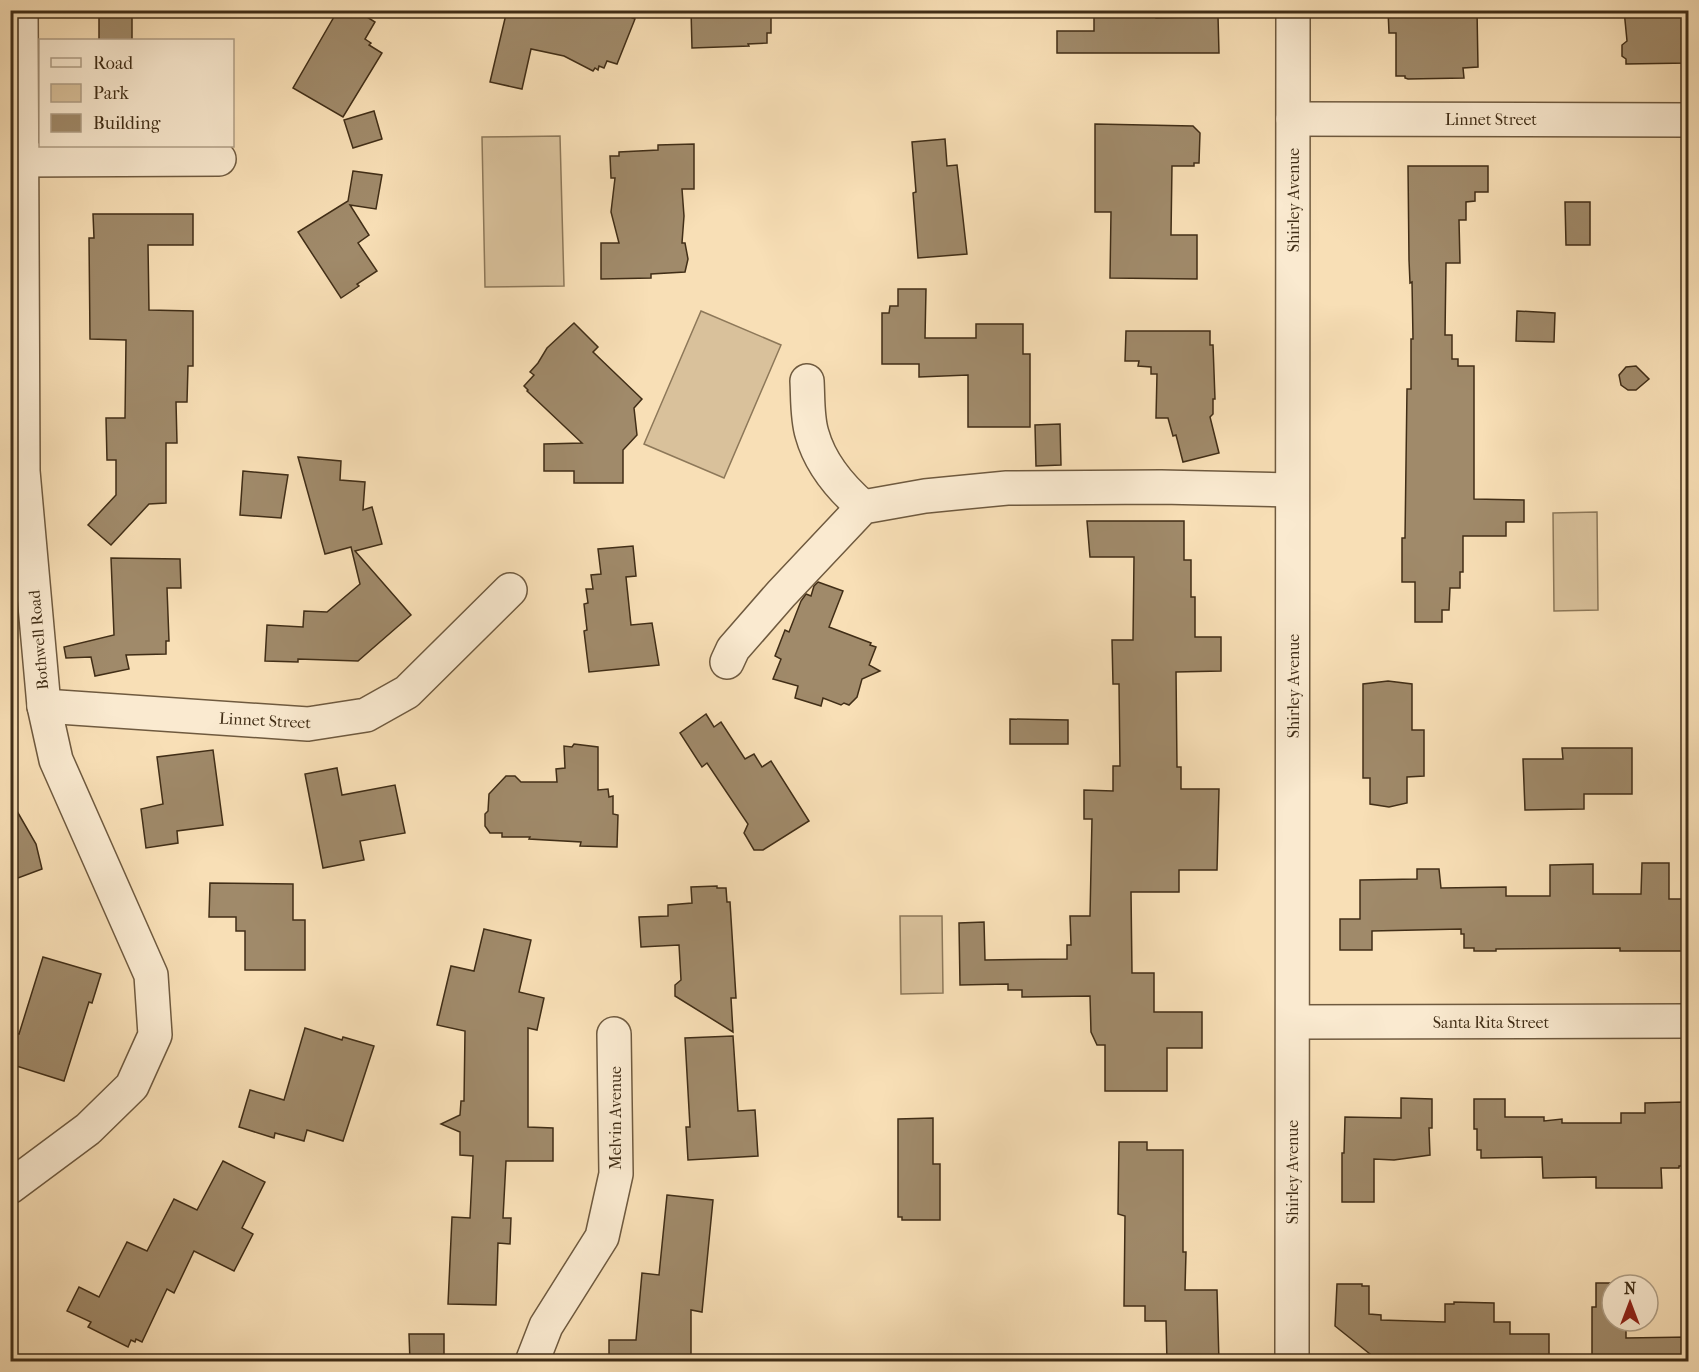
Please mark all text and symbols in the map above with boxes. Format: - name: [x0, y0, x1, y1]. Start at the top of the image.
- legend: [39, 39, 234, 147]
- text: Road: [93, 53, 133, 74]
- text: Park: [93, 83, 130, 104]
- street label: Linnet Street: [1445, 110, 1537, 129]
- text: Building: [93, 113, 161, 134]
- street label: Shirley Avenue: [1284, 148, 1303, 252]
- street label: Bothwell Road: [25, 589, 52, 691]
- street label: Shirley Avenue: [1284, 634, 1303, 738]
- street label: Linnet Street: [218, 709, 312, 732]
- street label: Santa Rita Street: [1433, 1013, 1549, 1032]
- street label: Melvin Avenue: [606, 1066, 625, 1170]
- street label: Shirley Avenue: [1283, 1120, 1302, 1224]
- north arrow: [1600, 1273, 1660, 1333]
- text: N: [1624, 1279, 1637, 1298]

